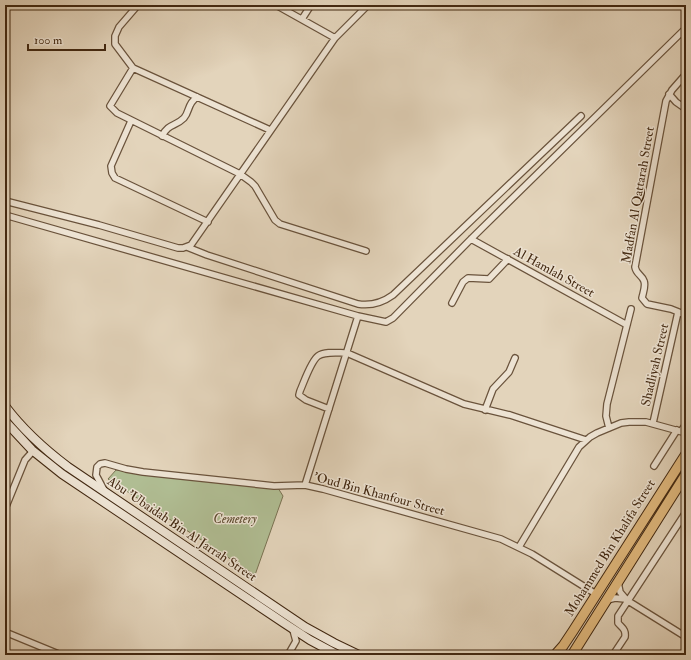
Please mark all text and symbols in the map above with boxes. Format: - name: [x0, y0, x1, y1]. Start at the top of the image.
- scale bar: [28, 26, 105, 52]
- text: 100 m: [34, 33, 63, 48]
- street label: Madfan Al Qattarah Street: [618, 125, 658, 265]
- street label: Al Hamlah Street: [510, 243, 597, 301]
- street label: Shadliyah Street: [638, 322, 673, 408]
- street label: 'Oud Bin Khanfour Street: [312, 469, 446, 519]
- street label: Abu 'Ubaidah Bin Al Jarrah Street: [103, 472, 260, 585]
- street label: Mohammed Bin Khalifa Street: [561, 477, 659, 619]
- park label: Cemetery: [213, 511, 257, 527]

